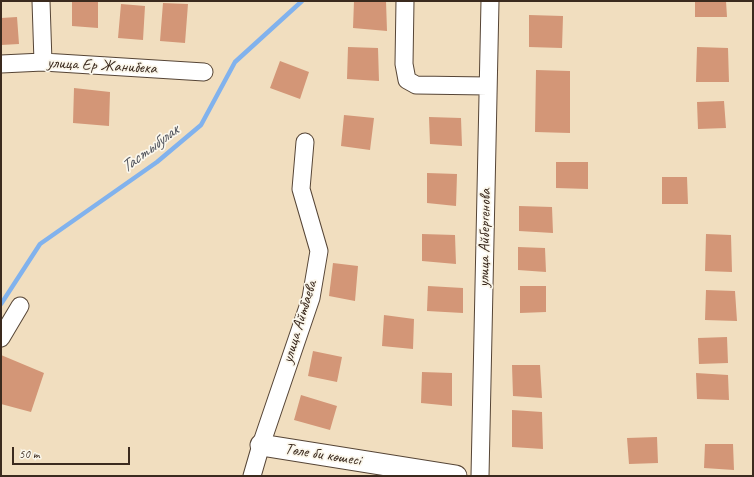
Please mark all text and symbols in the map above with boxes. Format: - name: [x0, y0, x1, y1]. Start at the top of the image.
- street label: улица Ер Жанибека: [47, 54, 157, 78]
- water label: Тастыбулак: [117, 120, 183, 178]
- street label: улица Айбергенова: [475, 189, 495, 287]
- street label: улица Айтбаева: [278, 278, 322, 366]
- scale bar: [14, 439, 132, 465]
- street label: Төле би көшесі: [284, 440, 362, 470]
- text: 50 m: [19, 446, 39, 462]

